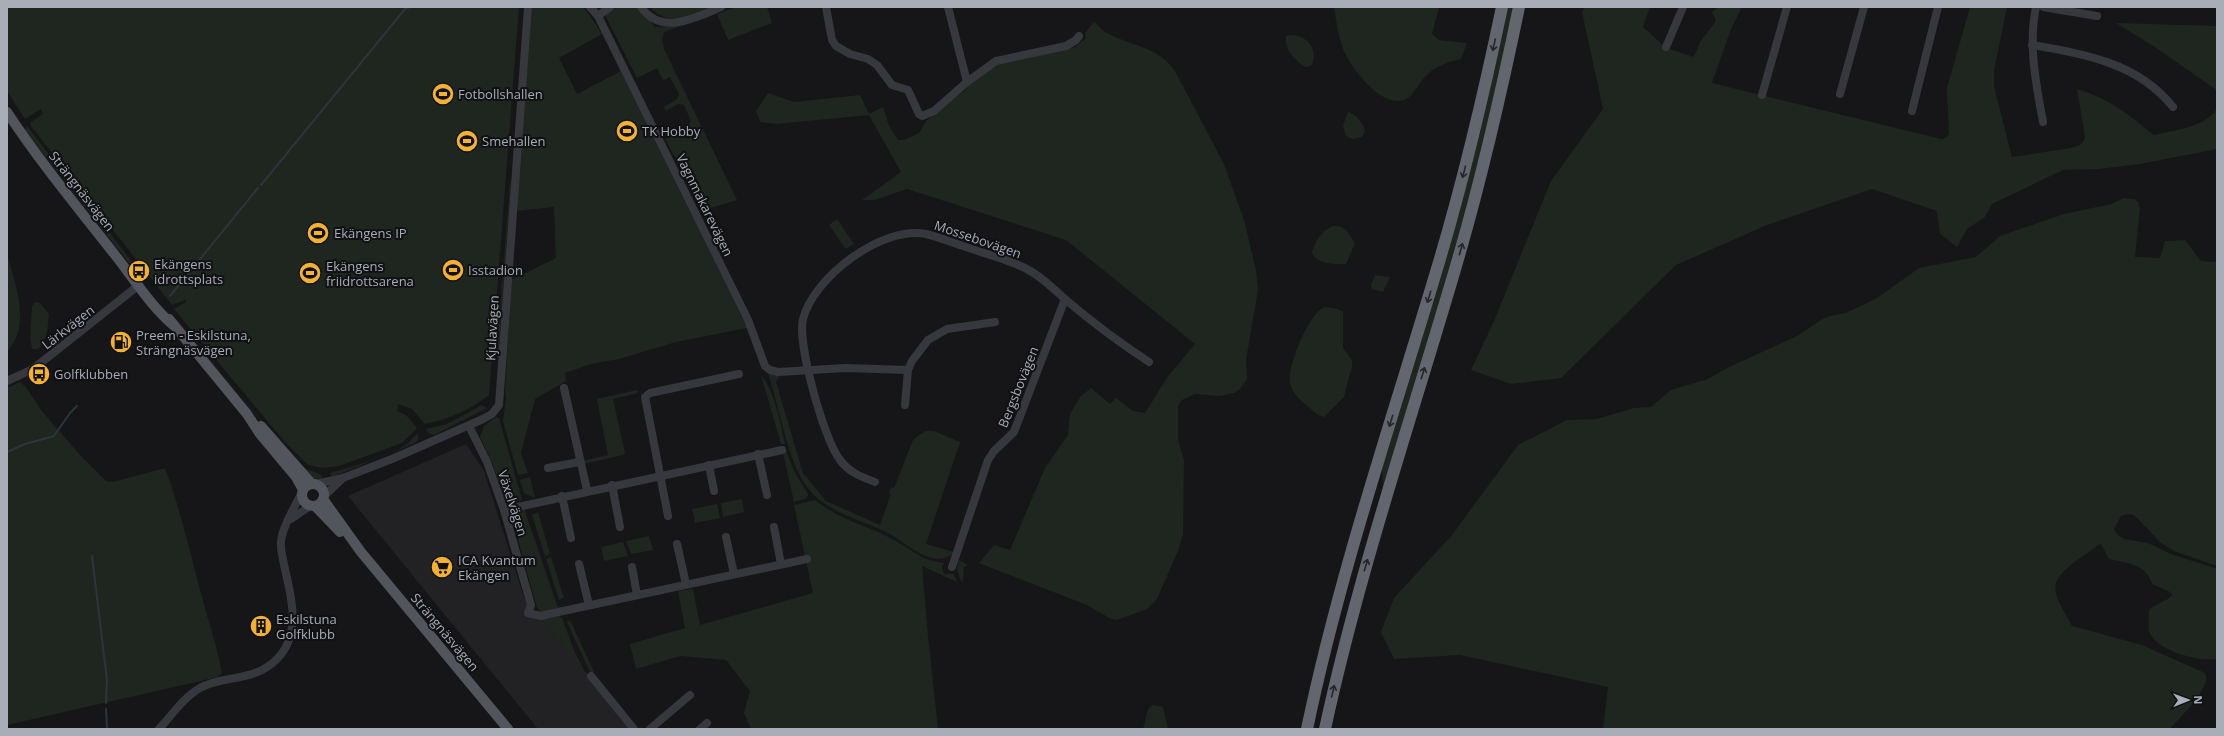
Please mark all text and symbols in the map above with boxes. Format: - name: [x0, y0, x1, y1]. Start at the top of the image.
- one-way arrow: [1489, 38, 1497, 51]
- sports icon: Fotbollshallen: [430, 81, 456, 107]
- place label: Fotbollshallen: [458, 85, 543, 103]
- sports icon: TK Hobby: [614, 118, 640, 144]
- place label: TK Hobby: [642, 122, 701, 140]
- sports icon: Smehallen: [454, 128, 480, 154]
- place label: Smehallen: [482, 132, 546, 150]
- street label: Strängnäsvägen: [45, 147, 119, 235]
- street label: Vagnmakarevägen: [672, 151, 738, 259]
- one-way arrow: [1460, 165, 1467, 178]
- street label: Mossebovägen: [932, 216, 1024, 262]
- sports icon: Ekängens IP: [305, 220, 331, 246]
- place label: Ekängens IP: [334, 224, 407, 242]
- one-way arrow: [1458, 243, 1465, 256]
- place label: Ekängens idrottsplats: [154, 255, 223, 288]
- place label: Ekängens friidrottsarena: [326, 257, 414, 290]
- sports icon: Isstadion: [440, 257, 466, 283]
- bus stop icon: Ekängens idrottsplats: [126, 258, 152, 284]
- sports icon: Ekängens friidrottsarena: [297, 260, 323, 286]
- place label: Isstadion: [468, 261, 523, 279]
- one-way arrow: [1425, 290, 1432, 303]
- street label: Kjulavägen: [481, 295, 503, 361]
- street label: Lärkvägen: [38, 301, 98, 353]
- place label: Preem - Eskilstuna, Strängnäsvägen: [136, 326, 251, 359]
- fuel station icon: Preem - Eskilstuna, Strängnäsvägen: [108, 329, 134, 355]
- street label: Bergsbovägen: [994, 344, 1042, 430]
- bus stop icon: Golfklubben: [26, 361, 52, 387]
- place label: Golfklubben: [54, 365, 128, 383]
- one-way arrow: [1420, 367, 1427, 380]
- one-way arrow: [1387, 414, 1394, 427]
- street label: Växelvägen: [494, 468, 532, 538]
- place label: ICA Kvantum Ekängen: [458, 551, 536, 584]
- supermarket icon: ICA Kvantum Ekängen: [429, 554, 455, 580]
- one-way arrow: [1363, 559, 1370, 572]
- street label: Strängnäsvägen: [407, 589, 483, 675]
- place label: Eskilstuna Golfklubb: [276, 610, 337, 643]
- building icon: Eskilstuna Golfklubb: [248, 613, 274, 639]
- north arrow: [2168, 680, 2208, 720]
- one-way arrow: [1330, 685, 1338, 698]
- text: N: [2191, 695, 2206, 704]

